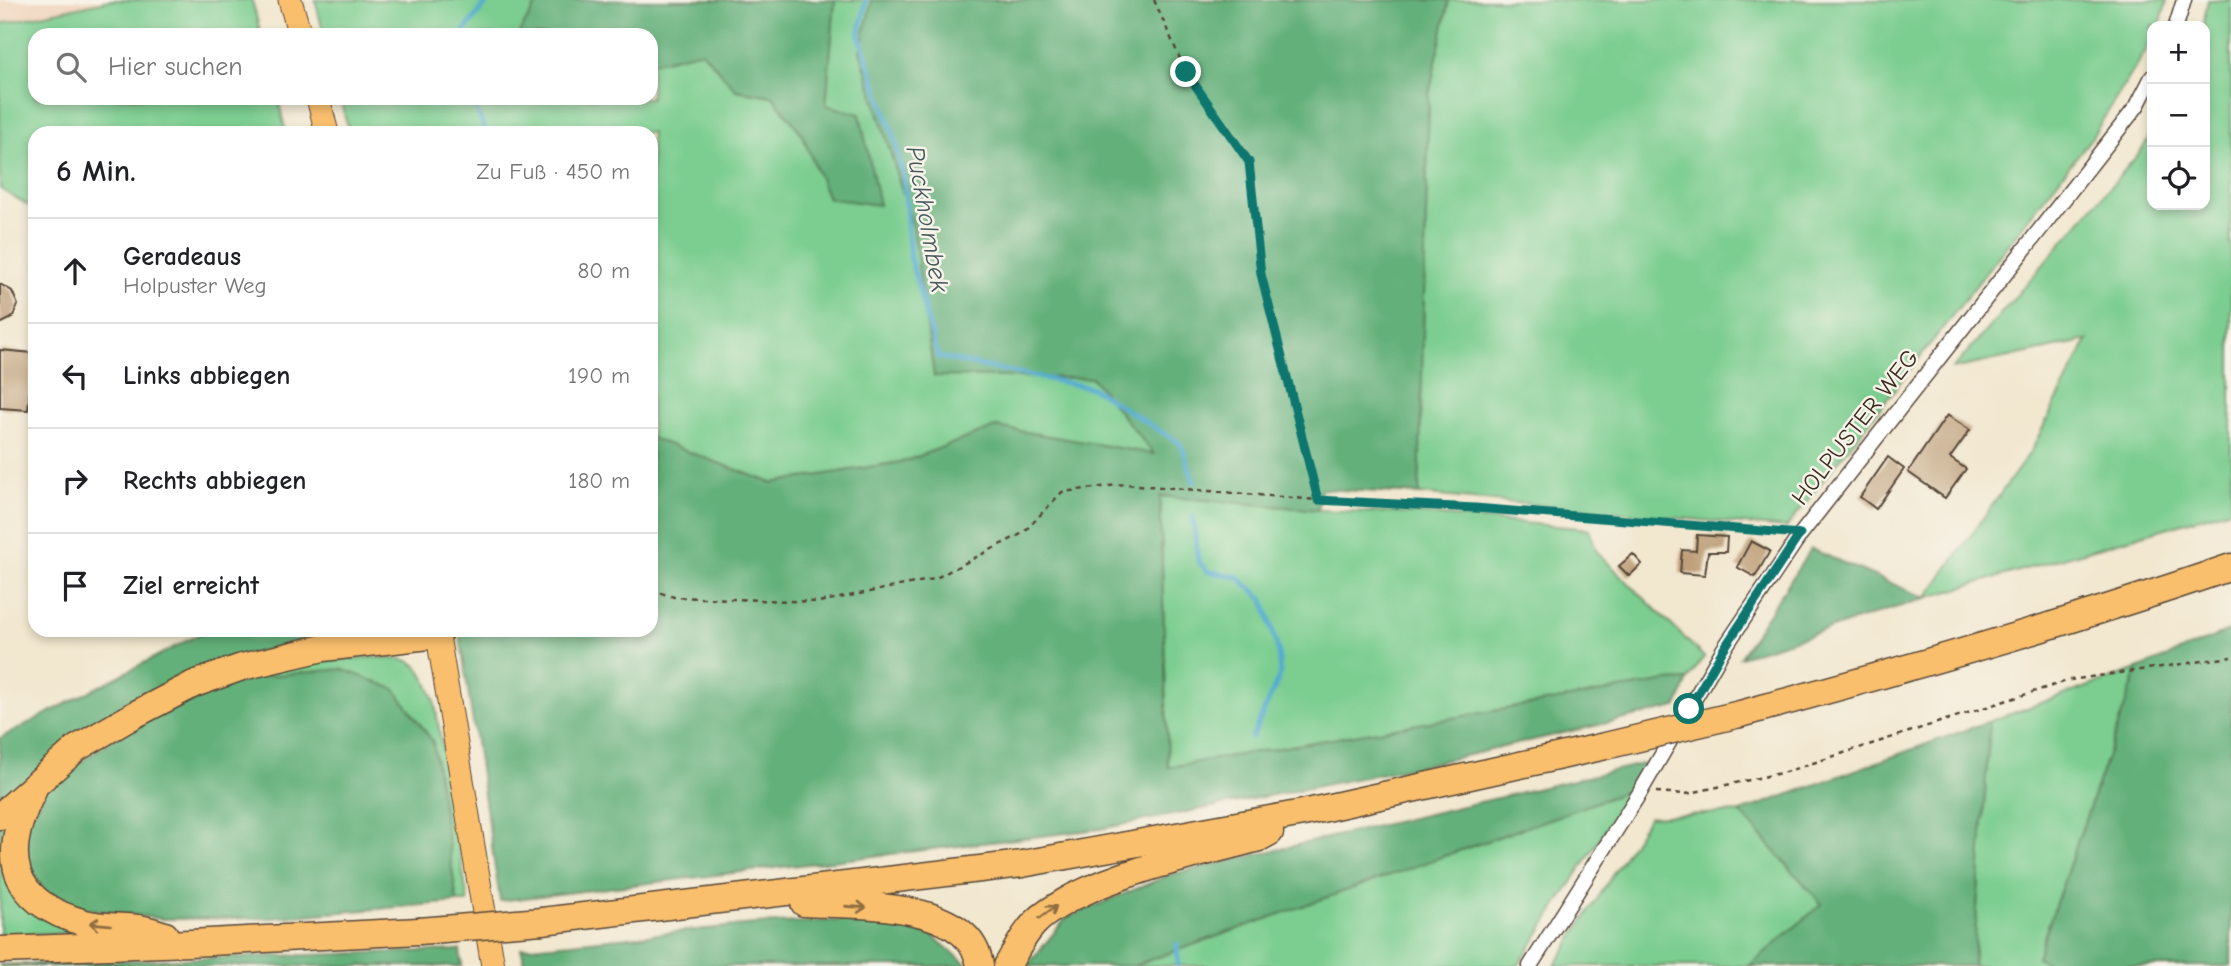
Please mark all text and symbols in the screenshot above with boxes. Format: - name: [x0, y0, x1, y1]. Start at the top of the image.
- map controls: [2147, 21, 2210, 210]
- button: +: [2147, 21, 2210, 84]
- search box: [28, 28, 658, 105]
- icon: search: [52, 48, 90, 86]
- text: Hier suchen: [108, 52, 243, 82]
- route end: [1170, 56, 1201, 87]
- button: −: [2147, 84, 2210, 147]
- water label: Puckholmbek: [899, 144, 955, 295]
- button: locate: [2147, 147, 2210, 210]
- text: 6 Min.: [56, 154, 136, 189]
- text: Zu Fuß · 450 m: [476, 158, 630, 185]
- text: Geradeaus: [123, 242, 241, 272]
- icon: ahead: [56, 252, 94, 290]
- text: 80 m: [577, 257, 630, 284]
- text: Holpuster Weg: [123, 272, 267, 299]
- street label: HOLPUSTER WEG: [1786, 344, 1924, 510]
- icon: left: [56, 357, 94, 395]
- text: Links abbiegen: [123, 361, 290, 391]
- text: 190 m: [568, 362, 630, 389]
- icon: right: [56, 462, 94, 500]
- text: Rechts abbiegen: [123, 466, 306, 496]
- text: 180 m: [568, 467, 630, 494]
- icon: arrive: [56, 567, 94, 605]
- text: Ziel erreicht: [123, 571, 259, 601]
- route start: [1673, 693, 1704, 724]
- one-way arrow: [845, 900, 868, 913]
- one-way arrow: [1038, 905, 1057, 920]
- one-way arrow: [89, 918, 112, 931]

